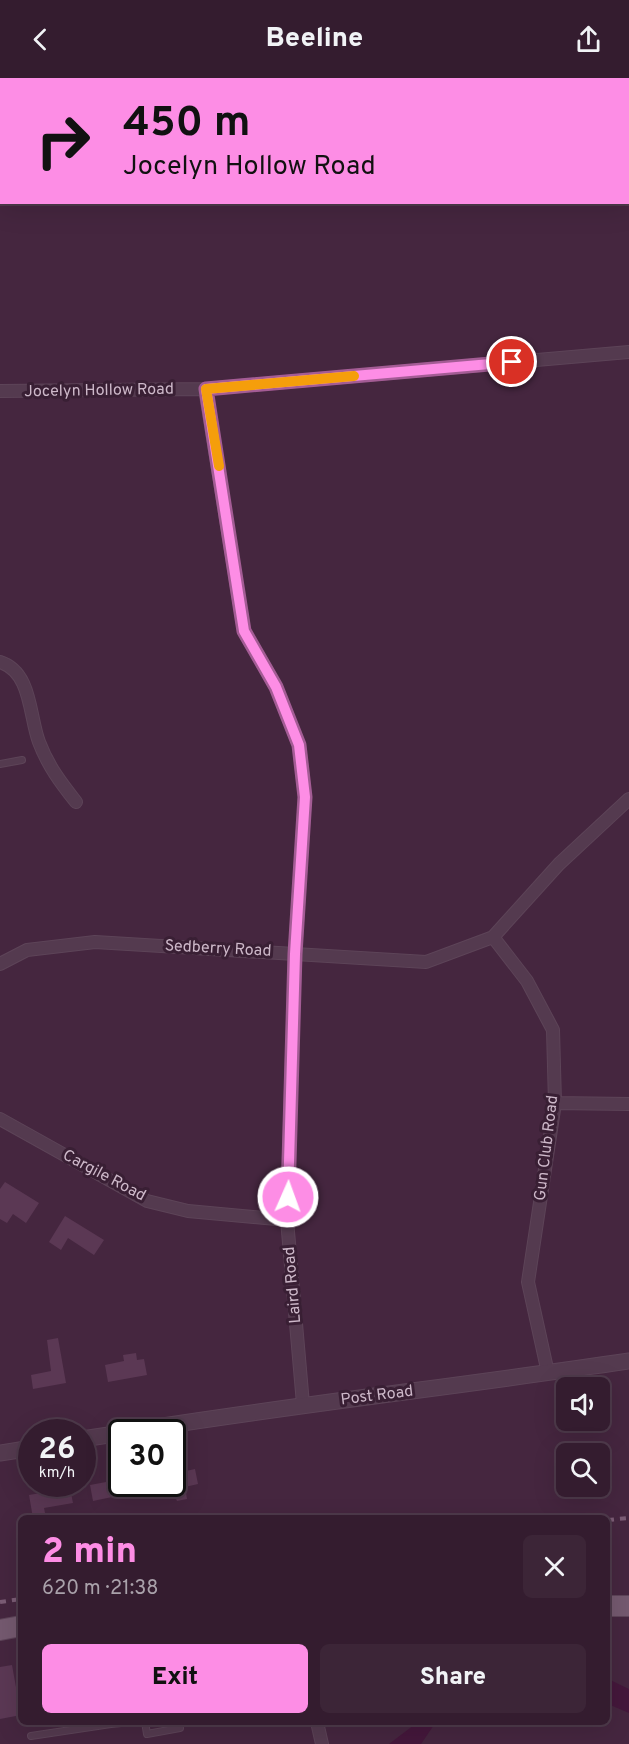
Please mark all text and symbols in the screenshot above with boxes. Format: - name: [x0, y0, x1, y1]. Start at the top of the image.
- text: Beeline: [266, 22, 363, 56]
- icon: back: [24, 23, 57, 56]
- icon: share: [572, 23, 605, 56]
- text: 450 m: [123, 98, 250, 151]
- icon: right: [24, 102, 102, 180]
- text: Jocelyn Hollow Road: [123, 150, 376, 184]
- pin: [486, 336, 537, 387]
- icon: arrive: [495, 345, 528, 378]
- street label: Jocelyn Hollow Road: [24, 380, 174, 402]
- street label: Sedberry Road: [164, 936, 272, 962]
- street label: Gun Club Road: [531, 1094, 563, 1202]
- street label: Cargile Road: [59, 1146, 149, 1206]
- position arrow: [256, 1165, 320, 1229]
- street label: Laird Road: [280, 1246, 306, 1324]
- map controls: [556, 1377, 610, 1497]
- button: sound: [556, 1377, 610, 1431]
- street label: Post Road: [340, 1382, 414, 1410]
- speed limit sign: 30: [108, 1419, 186, 1497]
- text: 26: [39, 1432, 75, 1469]
- button: search: [556, 1443, 610, 1497]
- text: km/h: [39, 1464, 75, 1483]
- text: 2 min: [42, 1530, 137, 1576]
- button: close: [523, 1535, 586, 1598]
- text: 620 m · 21:38: [42, 1576, 159, 1602]
- button: Exit: [42, 1644, 308, 1713]
- button: Share: [320, 1644, 586, 1713]

